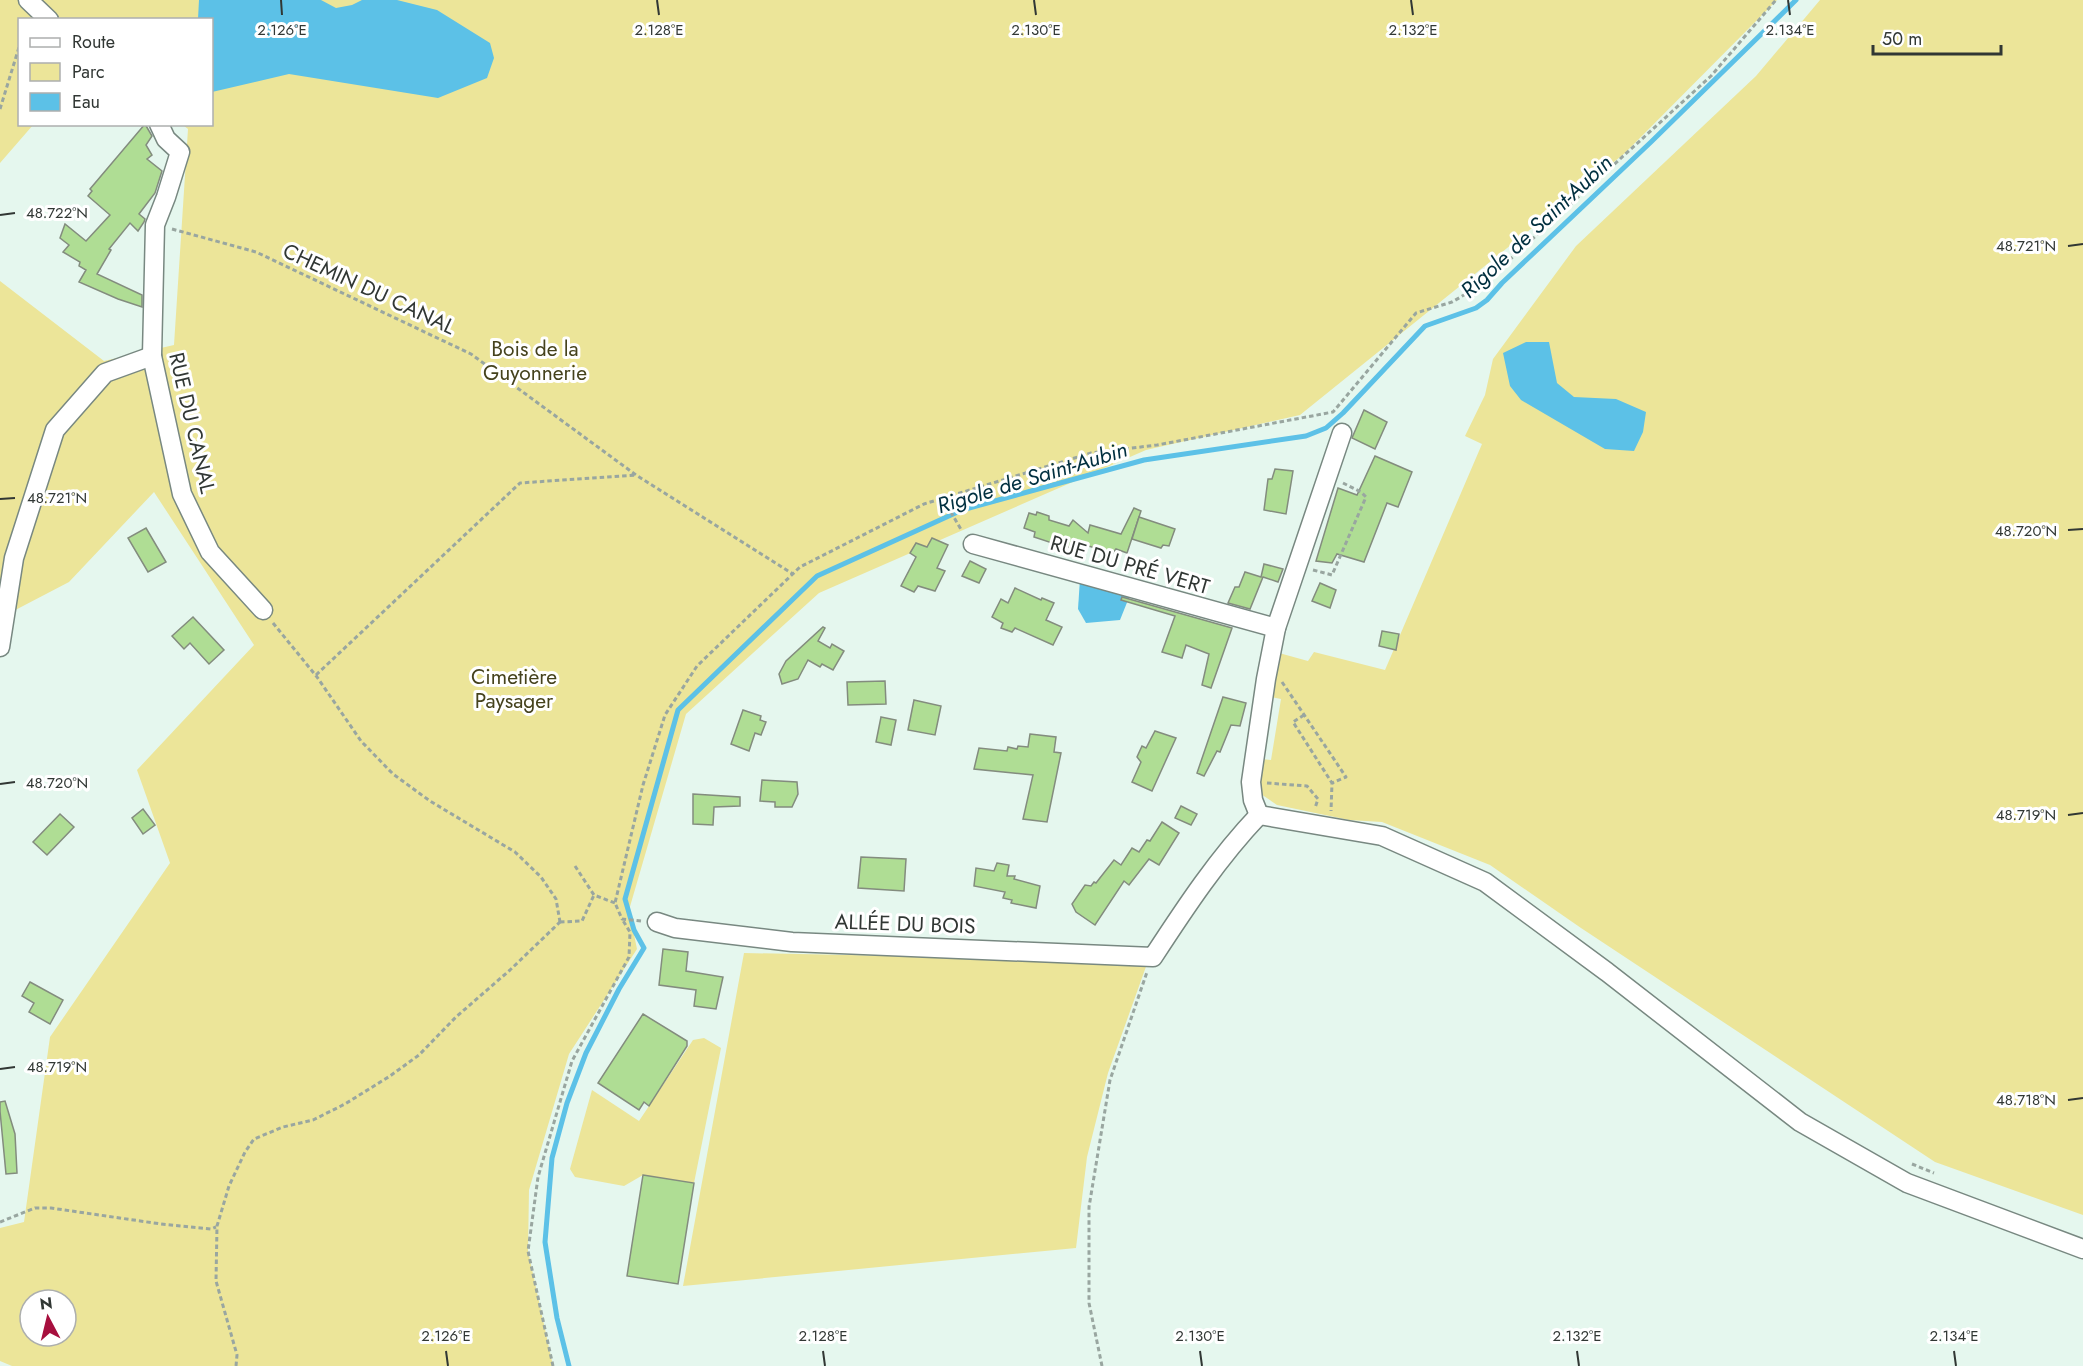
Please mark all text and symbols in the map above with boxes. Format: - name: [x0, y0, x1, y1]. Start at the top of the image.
- legend: [18, 18, 213, 126]
- scale bar: [1873, 18, 2000, 56]
- text: 2.126°E: [257, 19, 307, 41]
- text: 2.128°E: [635, 19, 683, 41]
- text: 2.130°E: [1011, 19, 1061, 41]
- text: 2.132°E: [1389, 19, 1437, 41]
- text: 2.134°E: [1765, 19, 1815, 41]
- text: 50 m: [1882, 26, 1922, 52]
- text: Route: [72, 29, 115, 55]
- text: Parc: [72, 59, 105, 85]
- text: Eau: [72, 89, 100, 115]
- water label: Rigole de Saint-Aubin: [1453, 147, 1619, 305]
- text: 48.722°N: [26, 202, 88, 224]
- text: 48.721°N: [1996, 235, 2056, 257]
- street label: CHEMIN DU CANAL: [278, 236, 461, 342]
- park label: Bois de la Guyonnerie: [483, 334, 587, 388]
- street label: RUE DU CANAL: [161, 349, 223, 497]
- water label: Rigole de Saint-Aubin: [933, 433, 1131, 521]
- text: 48.721°N: [27, 487, 87, 509]
- text: 48.720°N: [1995, 520, 2057, 542]
- street label: RUE DU PRÉ VERT: [1047, 528, 1213, 602]
- park label: Cimetière Paysager: [471, 662, 557, 716]
- text: 48.720°N: [26, 772, 88, 794]
- text: 48.719°N: [1996, 804, 2056, 826]
- street label: ALLÉE DU BOIS: [834, 907, 976, 941]
- text: 48.719°N: [27, 1056, 87, 1078]
- text: 48.718°N: [1996, 1089, 2056, 1111]
- north arrow: [18, 1288, 78, 1348]
- text: N: [39, 1291, 54, 1316]
- text: 2.126°E: [421, 1325, 471, 1347]
- text: 2.128°E: [799, 1325, 847, 1347]
- text: 2.130°E: [1175, 1325, 1225, 1347]
- text: 2.132°E: [1553, 1325, 1601, 1347]
- text: 2.134°E: [1929, 1325, 1979, 1347]

